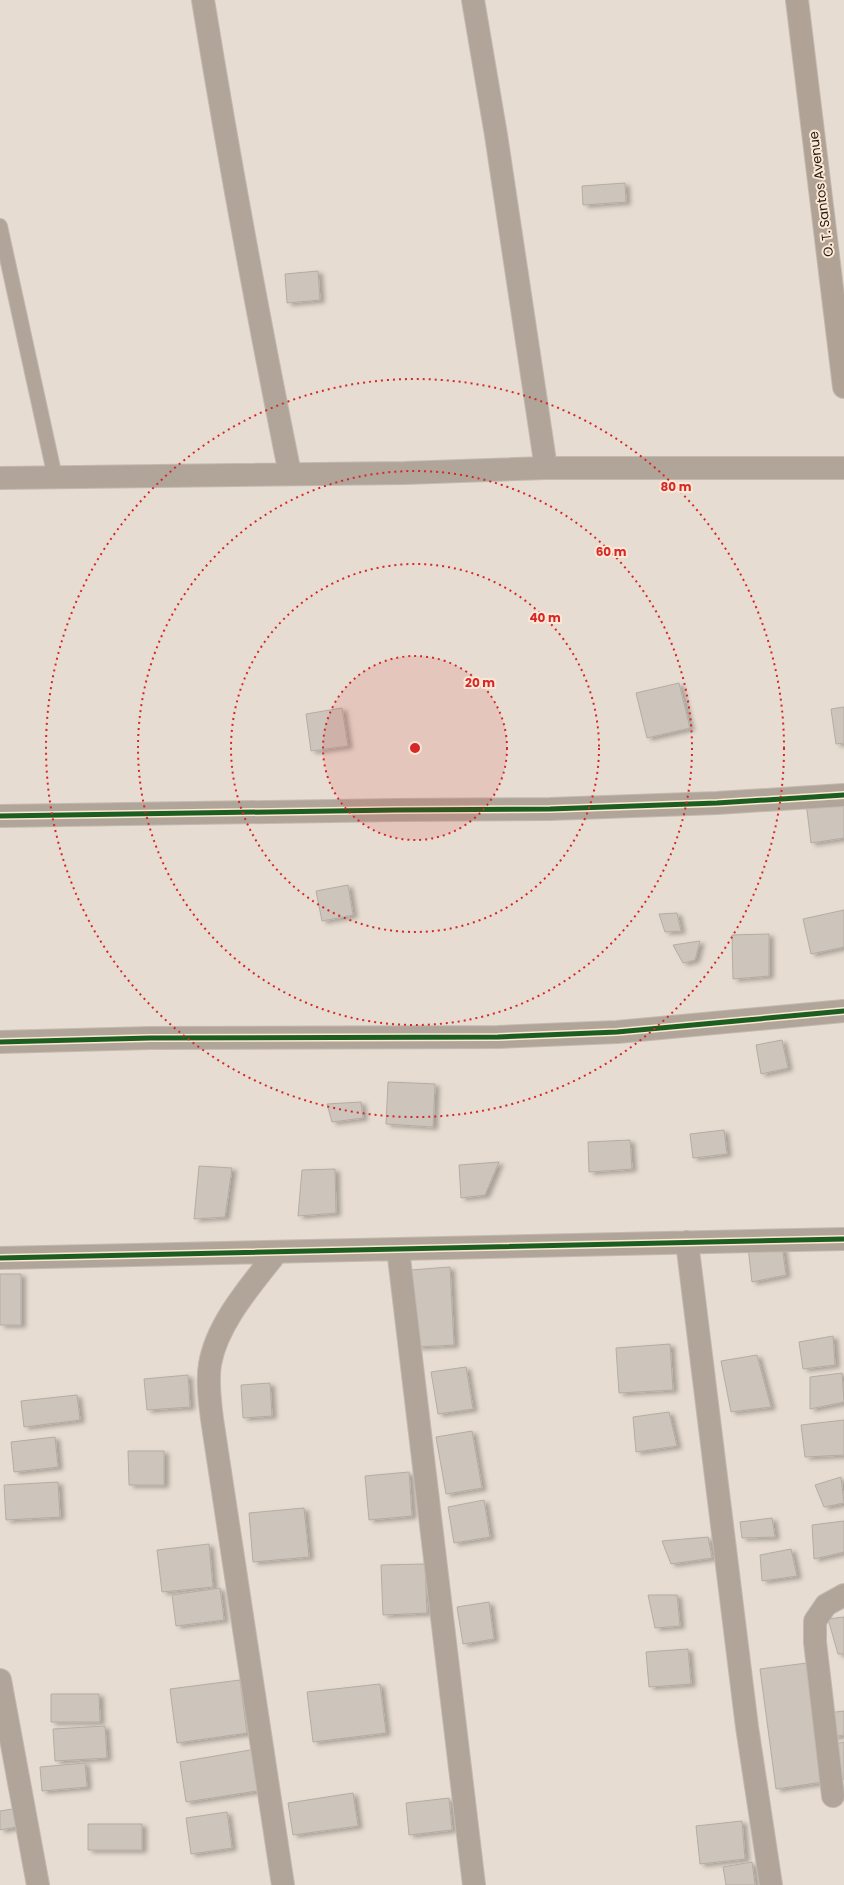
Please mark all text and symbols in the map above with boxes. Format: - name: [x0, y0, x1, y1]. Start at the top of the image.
- street label: O. T. Santos Avenue: [804, 130, 838, 258]
- text: 80 m: [661, 478, 692, 495]
- text: 60 m: [596, 543, 627, 560]
- text: 40 m: [529, 609, 561, 626]
- text: 20 m: [465, 674, 495, 691]
- centre of rings: [408, 741, 422, 755]

